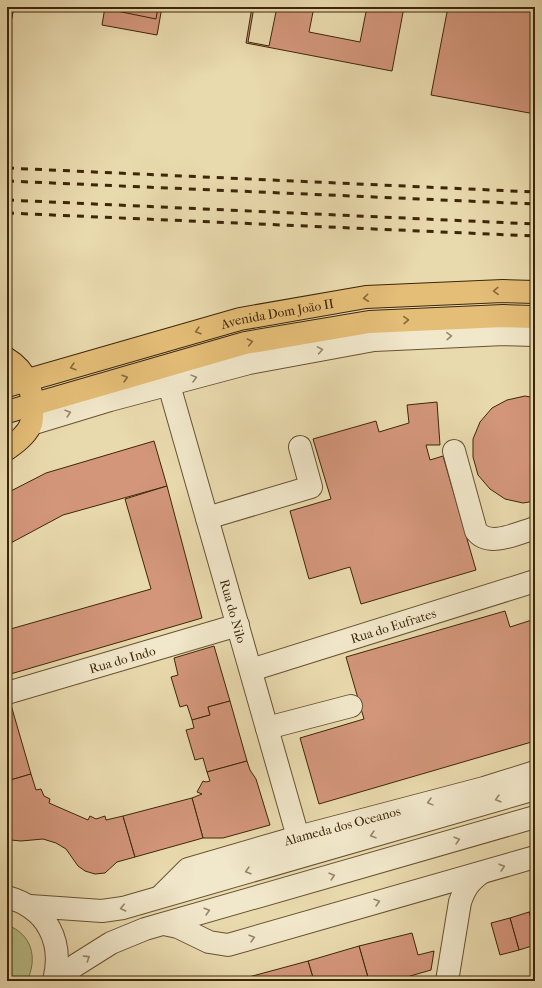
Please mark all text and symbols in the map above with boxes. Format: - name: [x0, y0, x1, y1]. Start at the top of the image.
- one-way arrow: [493, 287, 499, 296]
- one-way arrow: [363, 293, 369, 302]
- street label: Avenida Dom João II: [218, 296, 335, 332]
- one-way arrow: [403, 316, 409, 325]
- one-way arrow: [194, 326, 201, 335]
- one-way arrow: [446, 332, 452, 341]
- one-way arrow: [247, 339, 253, 347]
- one-way arrow: [317, 346, 324, 355]
- one-way arrow: [69, 362, 76, 371]
- one-way arrow: [121, 374, 128, 383]
- one-way arrow: [190, 374, 197, 383]
- one-way arrow: [65, 409, 72, 418]
- street label: Rua do Nilo: [217, 578, 249, 645]
- street label: Rua do Eufrates: [349, 605, 438, 646]
- street label: Rua do Indo: [87, 643, 157, 676]
- one-way arrow: [494, 794, 501, 803]
- one-way arrow: [427, 797, 434, 806]
- street label: Alameda dos Oceanos: [281, 803, 402, 849]
- one-way arrow: [369, 830, 376, 839]
- one-way arrow: [454, 836, 461, 845]
- one-way arrow: [499, 863, 505, 871]
- one-way arrow: [244, 866, 251, 875]
- one-way arrow: [329, 872, 336, 881]
- one-way arrow: [374, 898, 381, 907]
- one-way arrow: [120, 903, 126, 911]
- one-way arrow: [204, 908, 211, 916]
- one-way arrow: [249, 935, 256, 943]
- one-way arrow: [83, 955, 90, 963]

